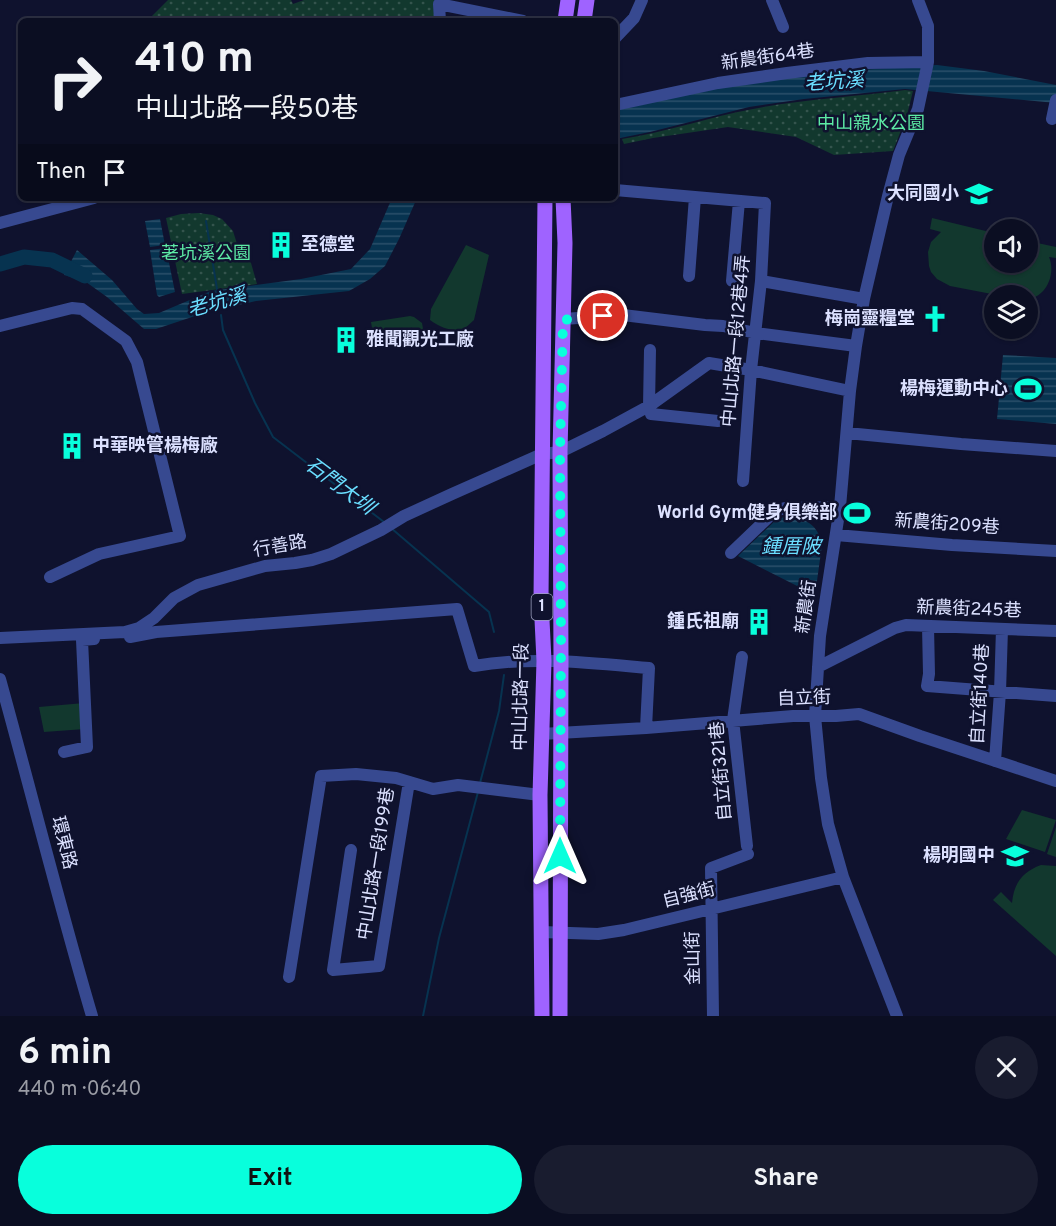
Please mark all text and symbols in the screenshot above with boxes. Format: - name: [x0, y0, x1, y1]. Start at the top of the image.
- text: 410 m: [135, 34, 254, 87]
- street label: 新農街64巷: [720, 40, 816, 76]
- icon: right: [36, 42, 114, 120]
- water label: 老坑溪: [803, 68, 868, 98]
- text: 中山北路一段50巷: [135, 93, 358, 127]
- park label: 中山親水公園: [817, 113, 925, 136]
- icon: arrive: [98, 156, 131, 189]
- text: Then: [36, 159, 86, 186]
- school or university icon: 大同國小: [964, 179, 994, 209]
- place label: 大同國小: [887, 183, 959, 206]
- map controls: [984, 219, 1038, 339]
- button: sound: [984, 219, 1038, 273]
- building icon: 至德堂: [266, 230, 296, 260]
- place label: 至德堂: [301, 234, 355, 257]
- park label: 荖坑溪公園: [161, 243, 251, 266]
- street label: 中山北路一段12巷4弄: [718, 254, 756, 428]
- water label: 老坑溪: [185, 282, 252, 325]
- button: layers: [984, 285, 1038, 339]
- pin: [577, 290, 628, 341]
- icon: arrive: [586, 299, 619, 332]
- church icon: 梅崗靈糧堂: [920, 304, 950, 334]
- place label: 梅崗靈糧堂: [825, 308, 915, 331]
- building icon: 雅聞觀光工廠: [331, 325, 361, 355]
- place label: 雅聞觀光工廠: [366, 329, 474, 352]
- sports icon: 楊梅運動中心: [1013, 374, 1043, 404]
- place label: 楊梅運動中心: [900, 378, 1008, 401]
- building icon: 中華映管楊梅廠: [57, 431, 87, 461]
- place label: 中華映管楊梅廠: [92, 434, 218, 458]
- water label: 石門大圳: [299, 453, 381, 523]
- sports icon: World Gym健身俱樂部: [842, 498, 872, 528]
- place label: World Gym健身俱樂部: [657, 502, 837, 525]
- street label: 新農街209巷: [894, 510, 1000, 540]
- street label: 行善路: [251, 531, 309, 563]
- water label: 鍾厝陂: [761, 535, 824, 561]
- street label: 新農街: [792, 579, 822, 635]
- road number: 1: [532, 594, 552, 620]
- street label: 新農街245巷: [916, 597, 1022, 623]
- building icon: 鍾氏祖廟: [744, 607, 774, 637]
- place label: 鍾氏祖廟: [667, 610, 739, 634]
- street label: 中山北路一段: [510, 643, 534, 751]
- street label: 自立街140巷: [967, 643, 995, 745]
- street label: 自立街: [777, 687, 831, 711]
- street label: 自立街321巷: [706, 720, 738, 822]
- street label: 中山北路一段199巷: [354, 786, 400, 942]
- street label: 環東路: [45, 814, 81, 872]
- position arrow: [528, 824, 592, 888]
- school or university icon: 楊明國中: [1000, 841, 1030, 871]
- place label: 楊明國中: [923, 845, 995, 868]
- street label: 自強街: [660, 878, 718, 914]
- street label: 金山街: [682, 931, 706, 985]
- text: 6 min: [18, 1031, 112, 1077]
- button: close: [975, 1036, 1038, 1099]
- text: 440 m · 06:40: [18, 1077, 141, 1103]
- button: Exit: [18, 1145, 522, 1214]
- button: Share: [534, 1145, 1038, 1214]

